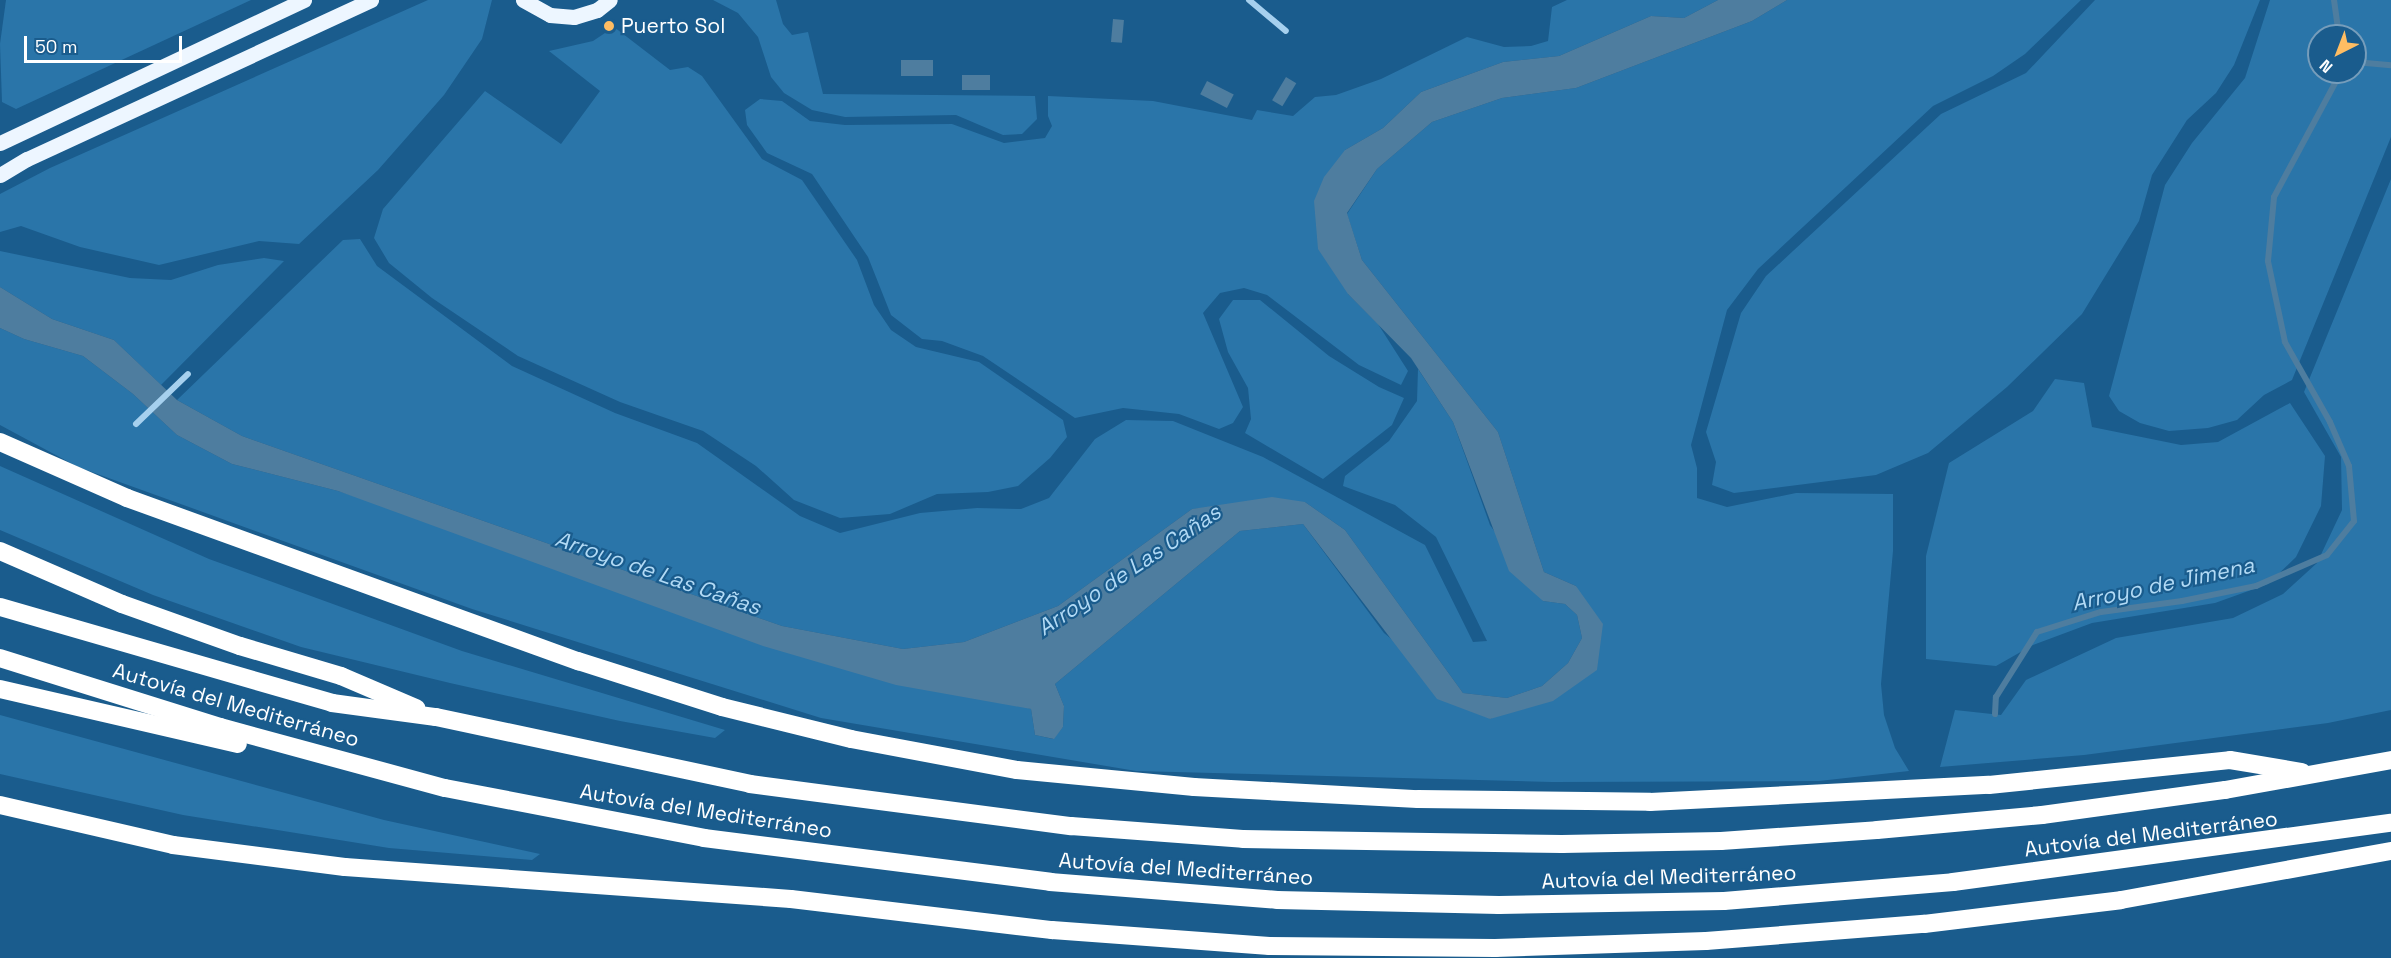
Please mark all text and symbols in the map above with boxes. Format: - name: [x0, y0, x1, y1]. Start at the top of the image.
- place label: Puerto Sol: [621, 13, 725, 39]
- marker: Puerto Sol: [602, 19, 616, 33]
- scale bar: [27, 24, 184, 62]
- north arrow: [2307, 24, 2367, 84]
- text: 50 m: [35, 35, 77, 58]
- text: N: [2315, 55, 2337, 78]
- water label: Arroyo de Las Cañas: [1032, 499, 1226, 641]
- water label: Arroyo de Las Cañas: [552, 525, 764, 621]
- water label: Arroyo de Jimena: [2069, 552, 2257, 616]
- street label: Autovía del Mediterráneo: [110, 658, 362, 752]
- street label: Autovía del Mediterráneo: [578, 779, 834, 843]
- street label: Autovía del Mediterráneo: [2023, 806, 2279, 862]
- street label: Autovía del Mediterráneo: [1058, 848, 1314, 890]
- street label: Autovía del Mediterráneo: [1541, 860, 1797, 894]

